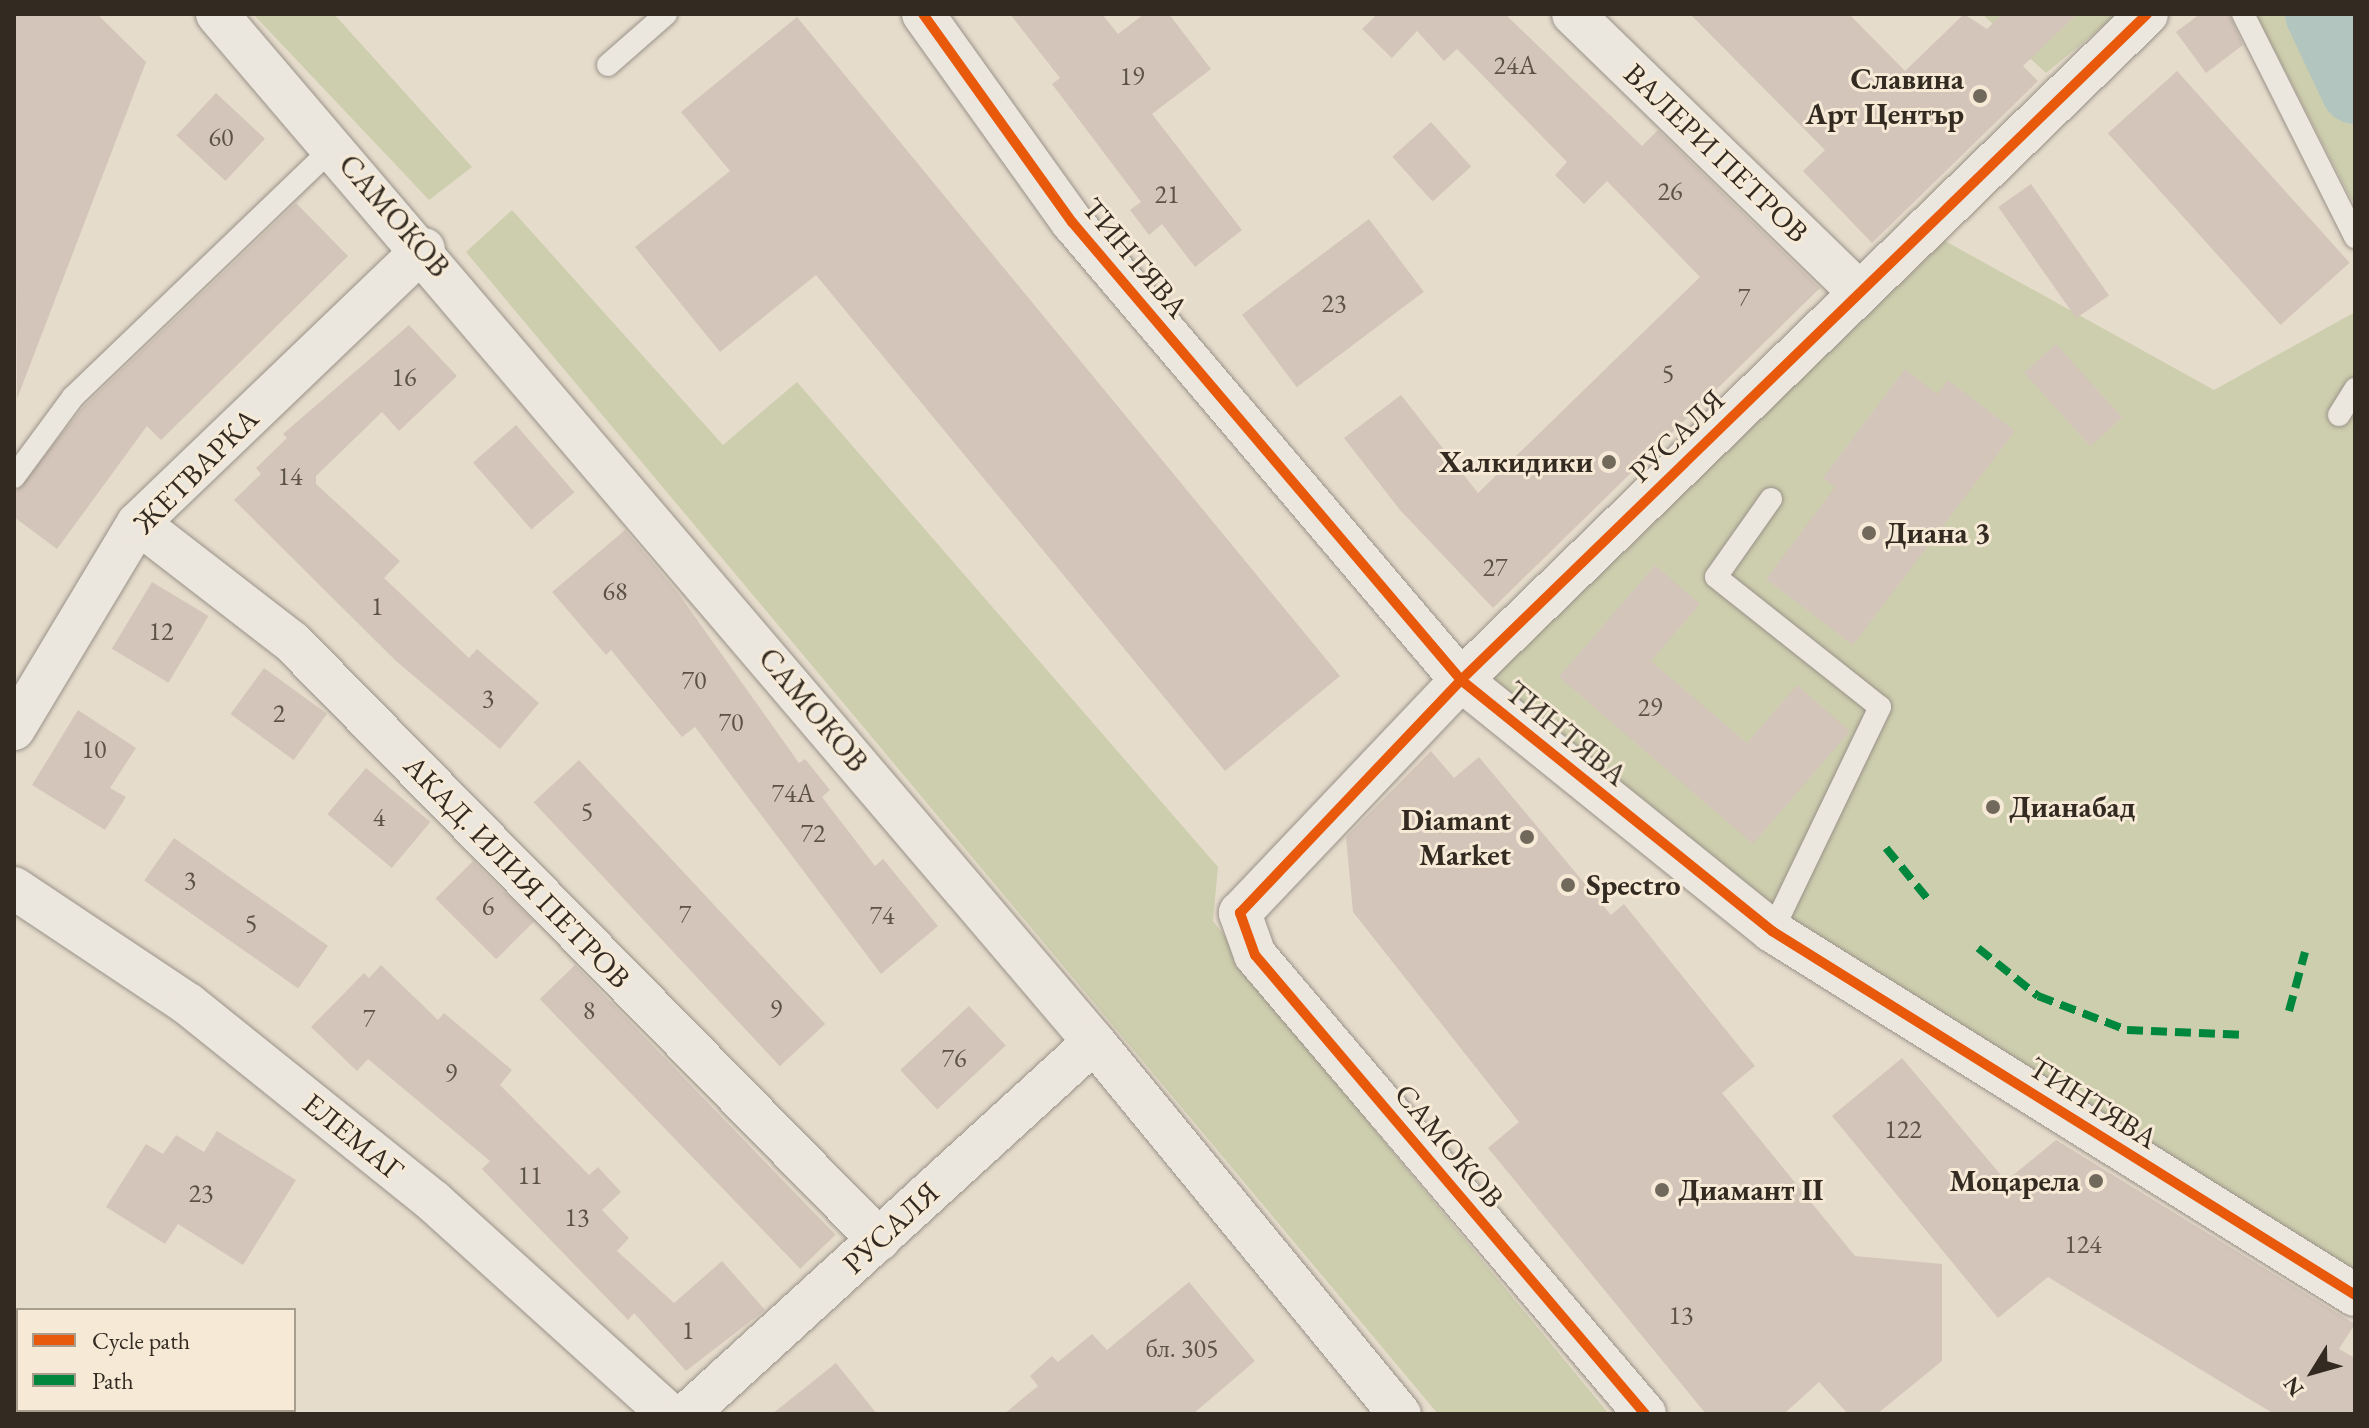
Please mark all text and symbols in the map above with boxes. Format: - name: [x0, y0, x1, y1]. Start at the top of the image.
- house number: 24А: [1494, 50, 1536, 82]
- street label: ВАЛЕРИ ПЕТРОВ: [1616, 56, 1816, 250]
- house number: 19: [1120, 61, 1144, 93]
- place label: Славина Арт Център: [1806, 61, 1964, 132]
- marker: Славина Арт Център: [1971, 87, 1989, 105]
- house number: 60: [209, 122, 233, 154]
- street label: САМОКОВ: [331, 147, 457, 285]
- house number: 26: [1658, 176, 1682, 208]
- house number: 21: [1155, 179, 1179, 211]
- street label: ТИНТЯВА: [1075, 191, 1195, 325]
- house number: 7: [1738, 282, 1750, 314]
- house number: 23: [1322, 288, 1346, 320]
- house number: 5: [1662, 358, 1674, 390]
- house number: 16: [392, 362, 416, 394]
- street label: РУСАЛЯ: [1622, 382, 1732, 490]
- street label: ЖЕТВАРКА: [126, 401, 266, 541]
- place label: Халкидики: [1439, 444, 1593, 480]
- marker: Халкидики: [1600, 453, 1618, 471]
- house number: 14: [278, 461, 302, 493]
- place label: Диана 3: [1885, 515, 1991, 551]
- marker: Диана 3: [1860, 524, 1878, 542]
- house number: 27: [1483, 552, 1507, 584]
- house number: 68: [603, 576, 627, 608]
- house number: 1: [371, 591, 383, 623]
- house number: 12: [149, 616, 173, 648]
- street label: САМОКОВ: [751, 641, 875, 779]
- house number: 70: [682, 665, 706, 697]
- street label: ТИНТЯВА: [1498, 674, 1634, 794]
- house number: 3: [482, 683, 494, 715]
- house number: 29: [1638, 692, 1662, 724]
- house number: 2: [273, 698, 285, 730]
- house number: 70: [719, 707, 743, 739]
- house number: 10: [82, 734, 106, 766]
- street label: АКАД. ИЛИЯ ПЕТРОВ: [396, 748, 638, 996]
- house number: 74А: [772, 778, 814, 810]
- place label: Дианабад: [2009, 789, 2136, 825]
- house number: 5: [581, 796, 593, 828]
- marker: Дианабад: [1984, 798, 2002, 816]
- house number: 4: [373, 802, 385, 834]
- place label: Diamant Market: [1401, 802, 1511, 872]
- house number: 72: [801, 818, 825, 850]
- marker: Diamant Market: [1518, 828, 1536, 846]
- house number: 3: [184, 865, 196, 897]
- place label: Spectro: [1586, 867, 1681, 903]
- marker: Spectro: [1557, 874, 1579, 896]
- house number: 6: [482, 891, 494, 923]
- house number: 7: [679, 899, 691, 931]
- house number: 74: [870, 900, 894, 932]
- house number: 5: [245, 908, 257, 940]
- house number: 9: [770, 994, 782, 1026]
- house number: 8: [583, 995, 595, 1027]
- house number: 7: [363, 1003, 375, 1035]
- house number: 76: [942, 1043, 966, 1075]
- street label: ТИНТЯВА: [2022, 1049, 2164, 1157]
- house number: 9: [445, 1058, 457, 1090]
- street label: САМОКОВ: [1387, 1077, 1511, 1215]
- street label: ЕЛЕМАГ: [296, 1086, 410, 1188]
- house number: 122: [1884, 1114, 1922, 1146]
- house number: 11: [518, 1160, 542, 1192]
- place label: Моцарела: [1949, 1163, 2080, 1199]
- place label: Диамант II: [1678, 1172, 1823, 1208]
- marker: Моцарела: [2087, 1172, 2105, 1190]
- street label: РУСАЛЯ: [836, 1175, 946, 1281]
- house number: 23: [189, 1178, 213, 1210]
- marker: Диамант II: [1653, 1181, 1671, 1199]
- house number: 13: [565, 1202, 589, 1234]
- house number: 124: [2064, 1229, 2102, 1261]
- house number: 13: [1669, 1300, 1693, 1332]
- legend: [16, 1308, 296, 1412]
- house number: 1: [682, 1315, 694, 1347]
- text: Cycle path: [92, 1325, 190, 1356]
- north arrow: [2273, 1332, 2353, 1412]
- house number: бл. 305: [1146, 1333, 1218, 1365]
- text: Path: [92, 1365, 134, 1396]
- text: N: [2276, 1371, 2310, 1403]

